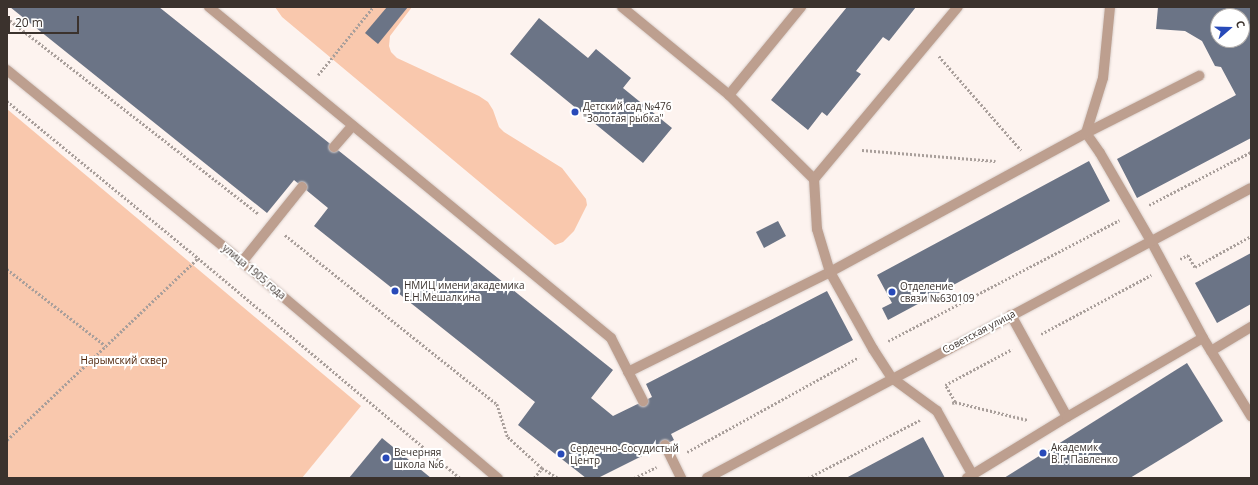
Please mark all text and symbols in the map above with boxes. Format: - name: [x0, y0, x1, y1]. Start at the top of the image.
- scale bar: [10, 8, 81, 34]
- north arrow: [1210, 8, 1250, 48]
- text: 20 m: [15, 14, 43, 31]
- text: С: [1233, 18, 1249, 30]
- place label: Детский сад №476 "Золотая рыбка": [583, 100, 671, 124]
- marker: Детский сад №476 "Золотая рыбка": [570, 107, 580, 117]
- street label: улица 1905 года: [220, 242, 288, 302]
- place label: НМИЦ имени академика Е.Н.Мешалкина: [404, 279, 525, 302]
- place label: Отделение связи №630109: [900, 280, 974, 304]
- marker: НМИЦ имени академика Е.Н.Мешалкина: [389, 285, 401, 297]
- marker: Отделение связи №630109: [887, 287, 897, 297]
- street label: Советская улица: [940, 308, 1018, 356]
- park label: Нарымский сквер: [81, 355, 167, 367]
- place label: Академик В.Г. Павленко: [1051, 441, 1118, 464]
- place label: Сердечно-Сосудистый Центр: [570, 442, 679, 466]
- place label: Вечерняя школа №6: [394, 446, 444, 470]
- marker: Сердечно-Сосудистый Центр: [555, 448, 567, 460]
- marker: Академик В.Г. Павленко: [1038, 448, 1048, 458]
- marker: Вечерняя школа №6: [381, 453, 391, 463]

